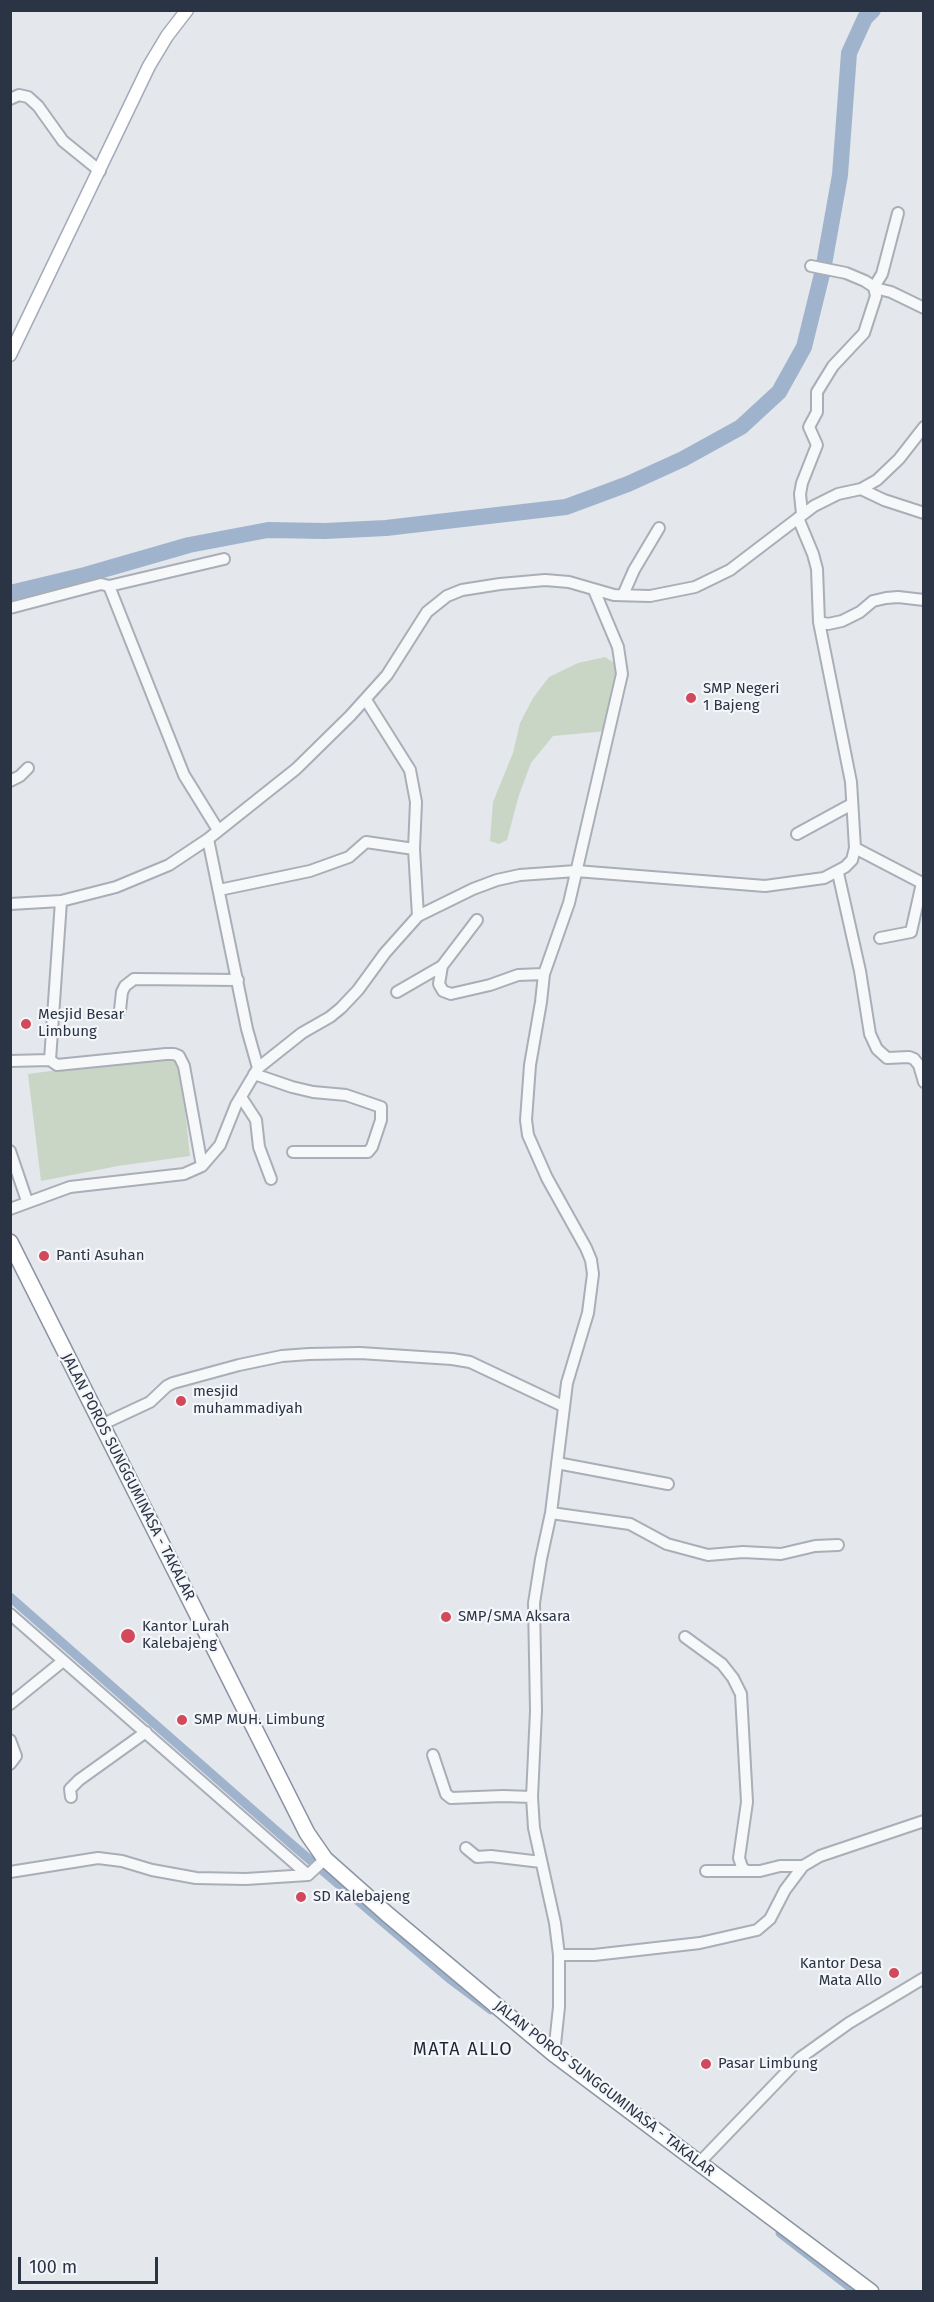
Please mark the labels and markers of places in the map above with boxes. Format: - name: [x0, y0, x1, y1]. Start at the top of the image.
- place label: SMP Negeri 1 Bajeng: [703, 680, 780, 715]
- marker: SMP Negeri 1 Bajeng: [684, 691, 698, 705]
- place label: Mesjid Besar Limbung: [38, 1006, 124, 1041]
- marker: Mesjid Besar Limbung: [19, 1017, 33, 1031]
- place label: Panti Asuhan: [56, 1247, 145, 1265]
- marker: Panti Asuhan: [37, 1249, 51, 1263]
- place label: mesjid muhammadiyah: [193, 1383, 303, 1418]
- marker: mesjid muhammadiyah: [174, 1394, 188, 1408]
- place label: SMP/SMA Aksara: [458, 1608, 570, 1626]
- marker: SMP/SMA Aksara: [439, 1610, 453, 1624]
- place label: Kantor Lurah Kalebajeng: [142, 1618, 230, 1653]
- marker: Kantor Lurah Kalebajeng: [119, 1627, 137, 1645]
- place label: SMP MUH. Limbung: [194, 1711, 325, 1729]
- marker: SMP MUH. Limbung: [175, 1713, 189, 1727]
- place label: SD Kalebajeng: [313, 1888, 410, 1906]
- marker: SD Kalebajeng: [294, 1890, 308, 1904]
- place label: Kantor Desa Mata Allo: [800, 1955, 882, 1990]
- marker: Kantor Desa Mata Allo: [887, 1966, 901, 1980]
- place label: Pasar Limbung: [718, 2055, 817, 2073]
- marker: Pasar Limbung: [699, 2057, 713, 2071]

